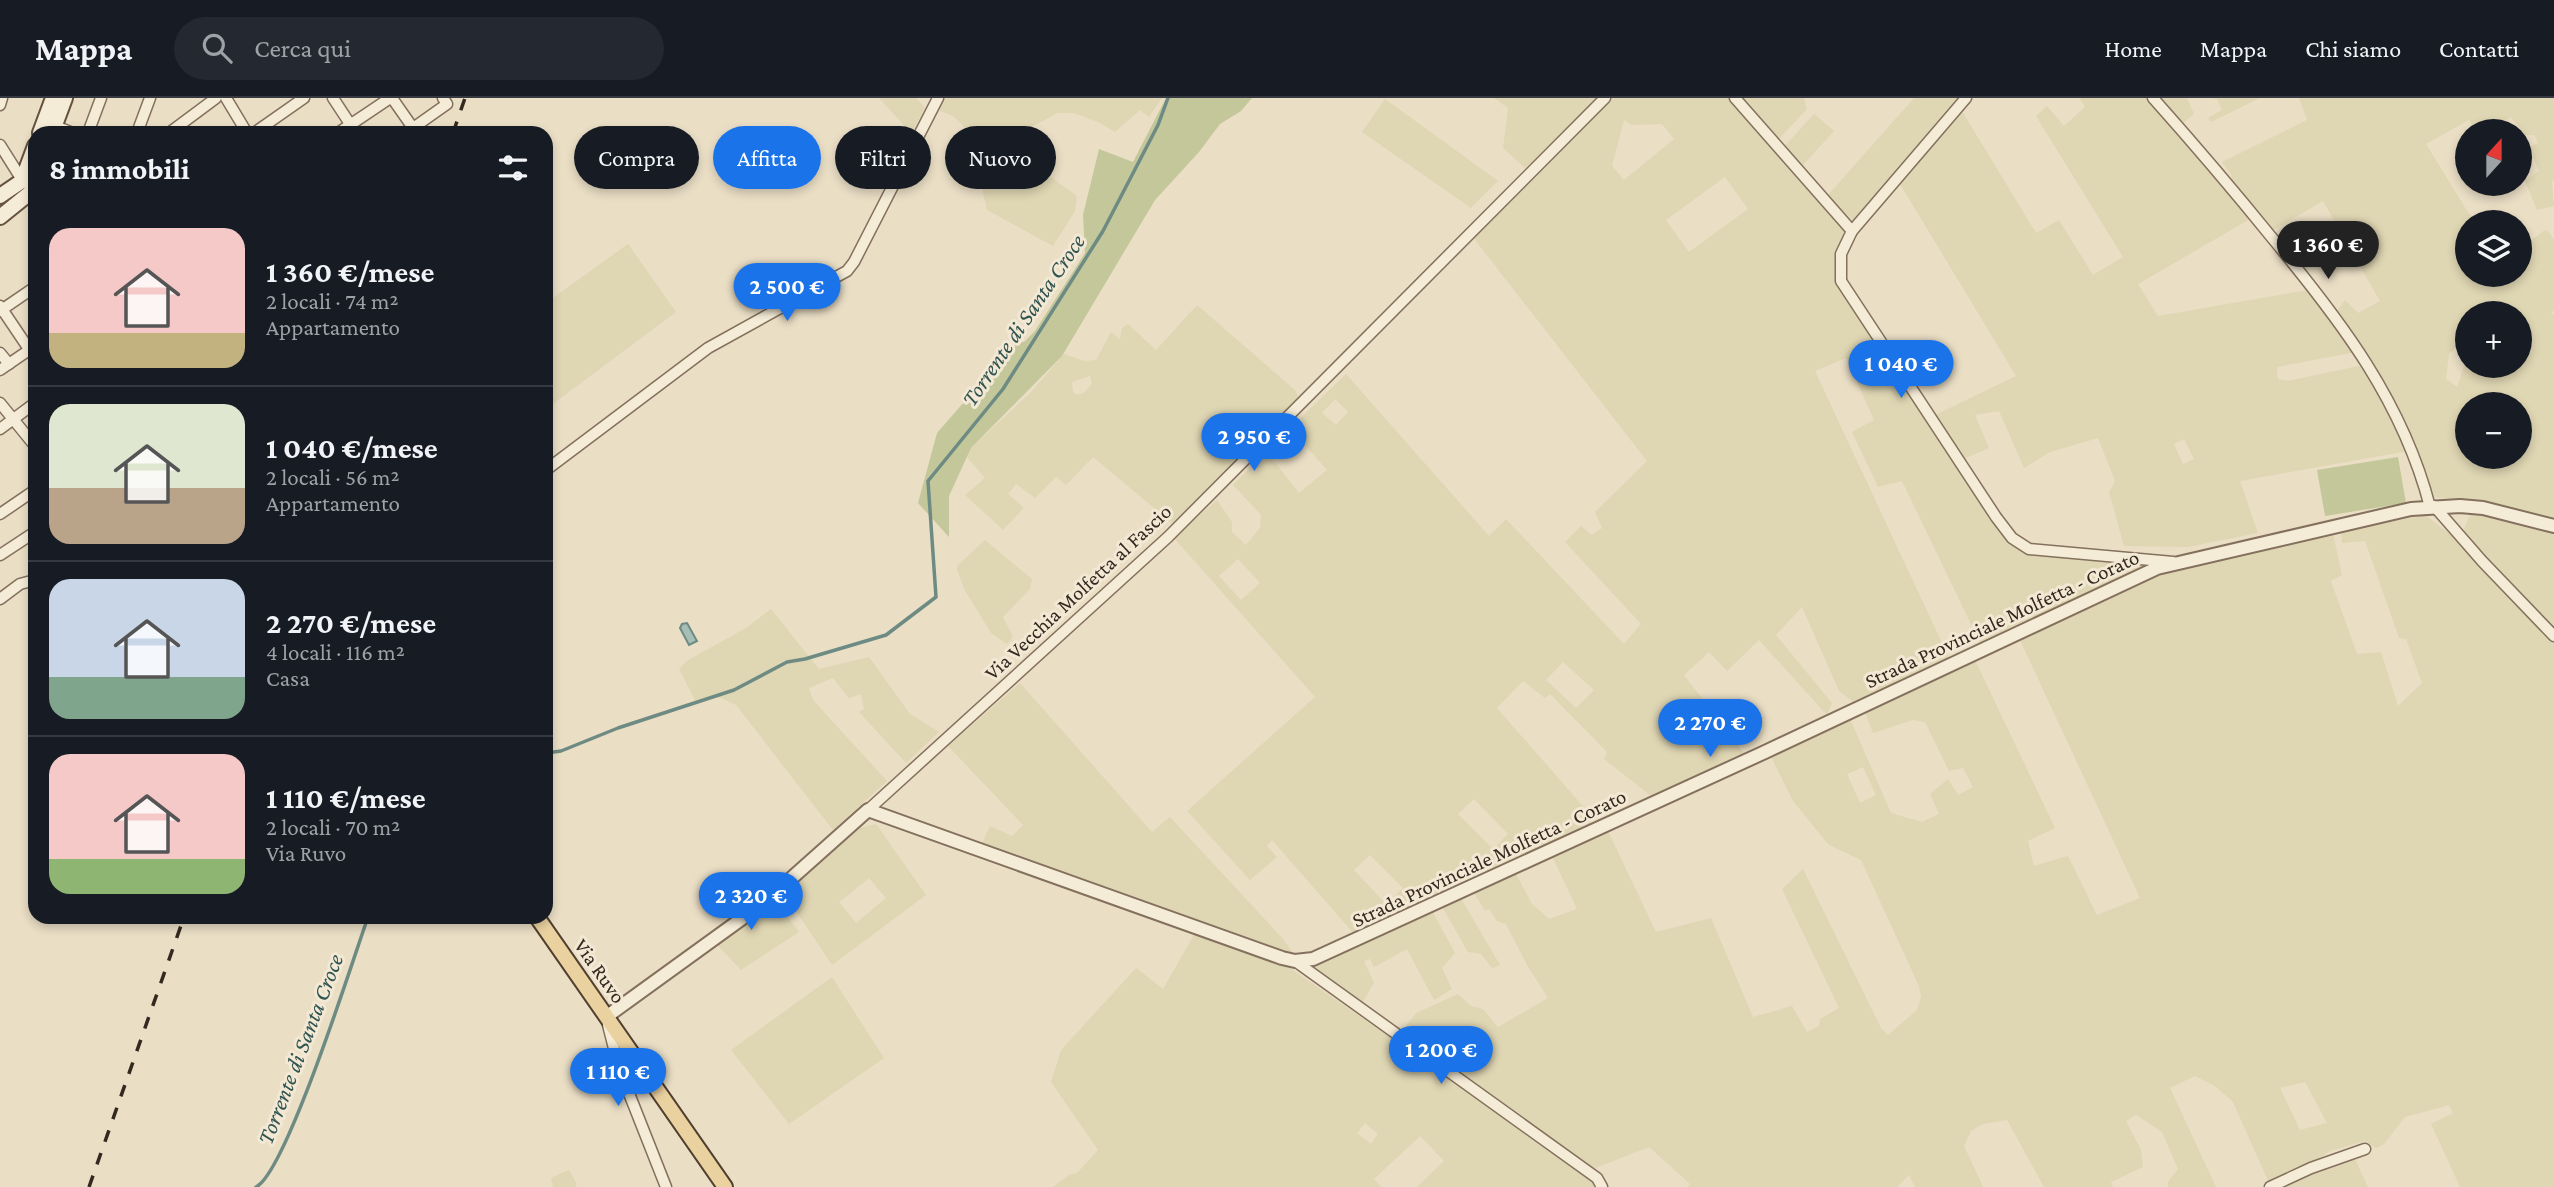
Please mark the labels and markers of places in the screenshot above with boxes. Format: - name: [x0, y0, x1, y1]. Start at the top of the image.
- pin: 1 360 €: [2263, 222, 2393, 281]
- pin: 2 500 €: [722, 264, 852, 323]
- pin: 1 040 €: [1836, 341, 1966, 400]
- pin: 2 950 €: [1189, 414, 1319, 473]
- pin: 2 270 €: [1645, 700, 1775, 759]
- pin: 2 320 €: [686, 872, 816, 932]
- pin: 1 200 €: [1376, 1026, 1506, 1086]
- pin: 1 110 €: [553, 1048, 683, 1108]

